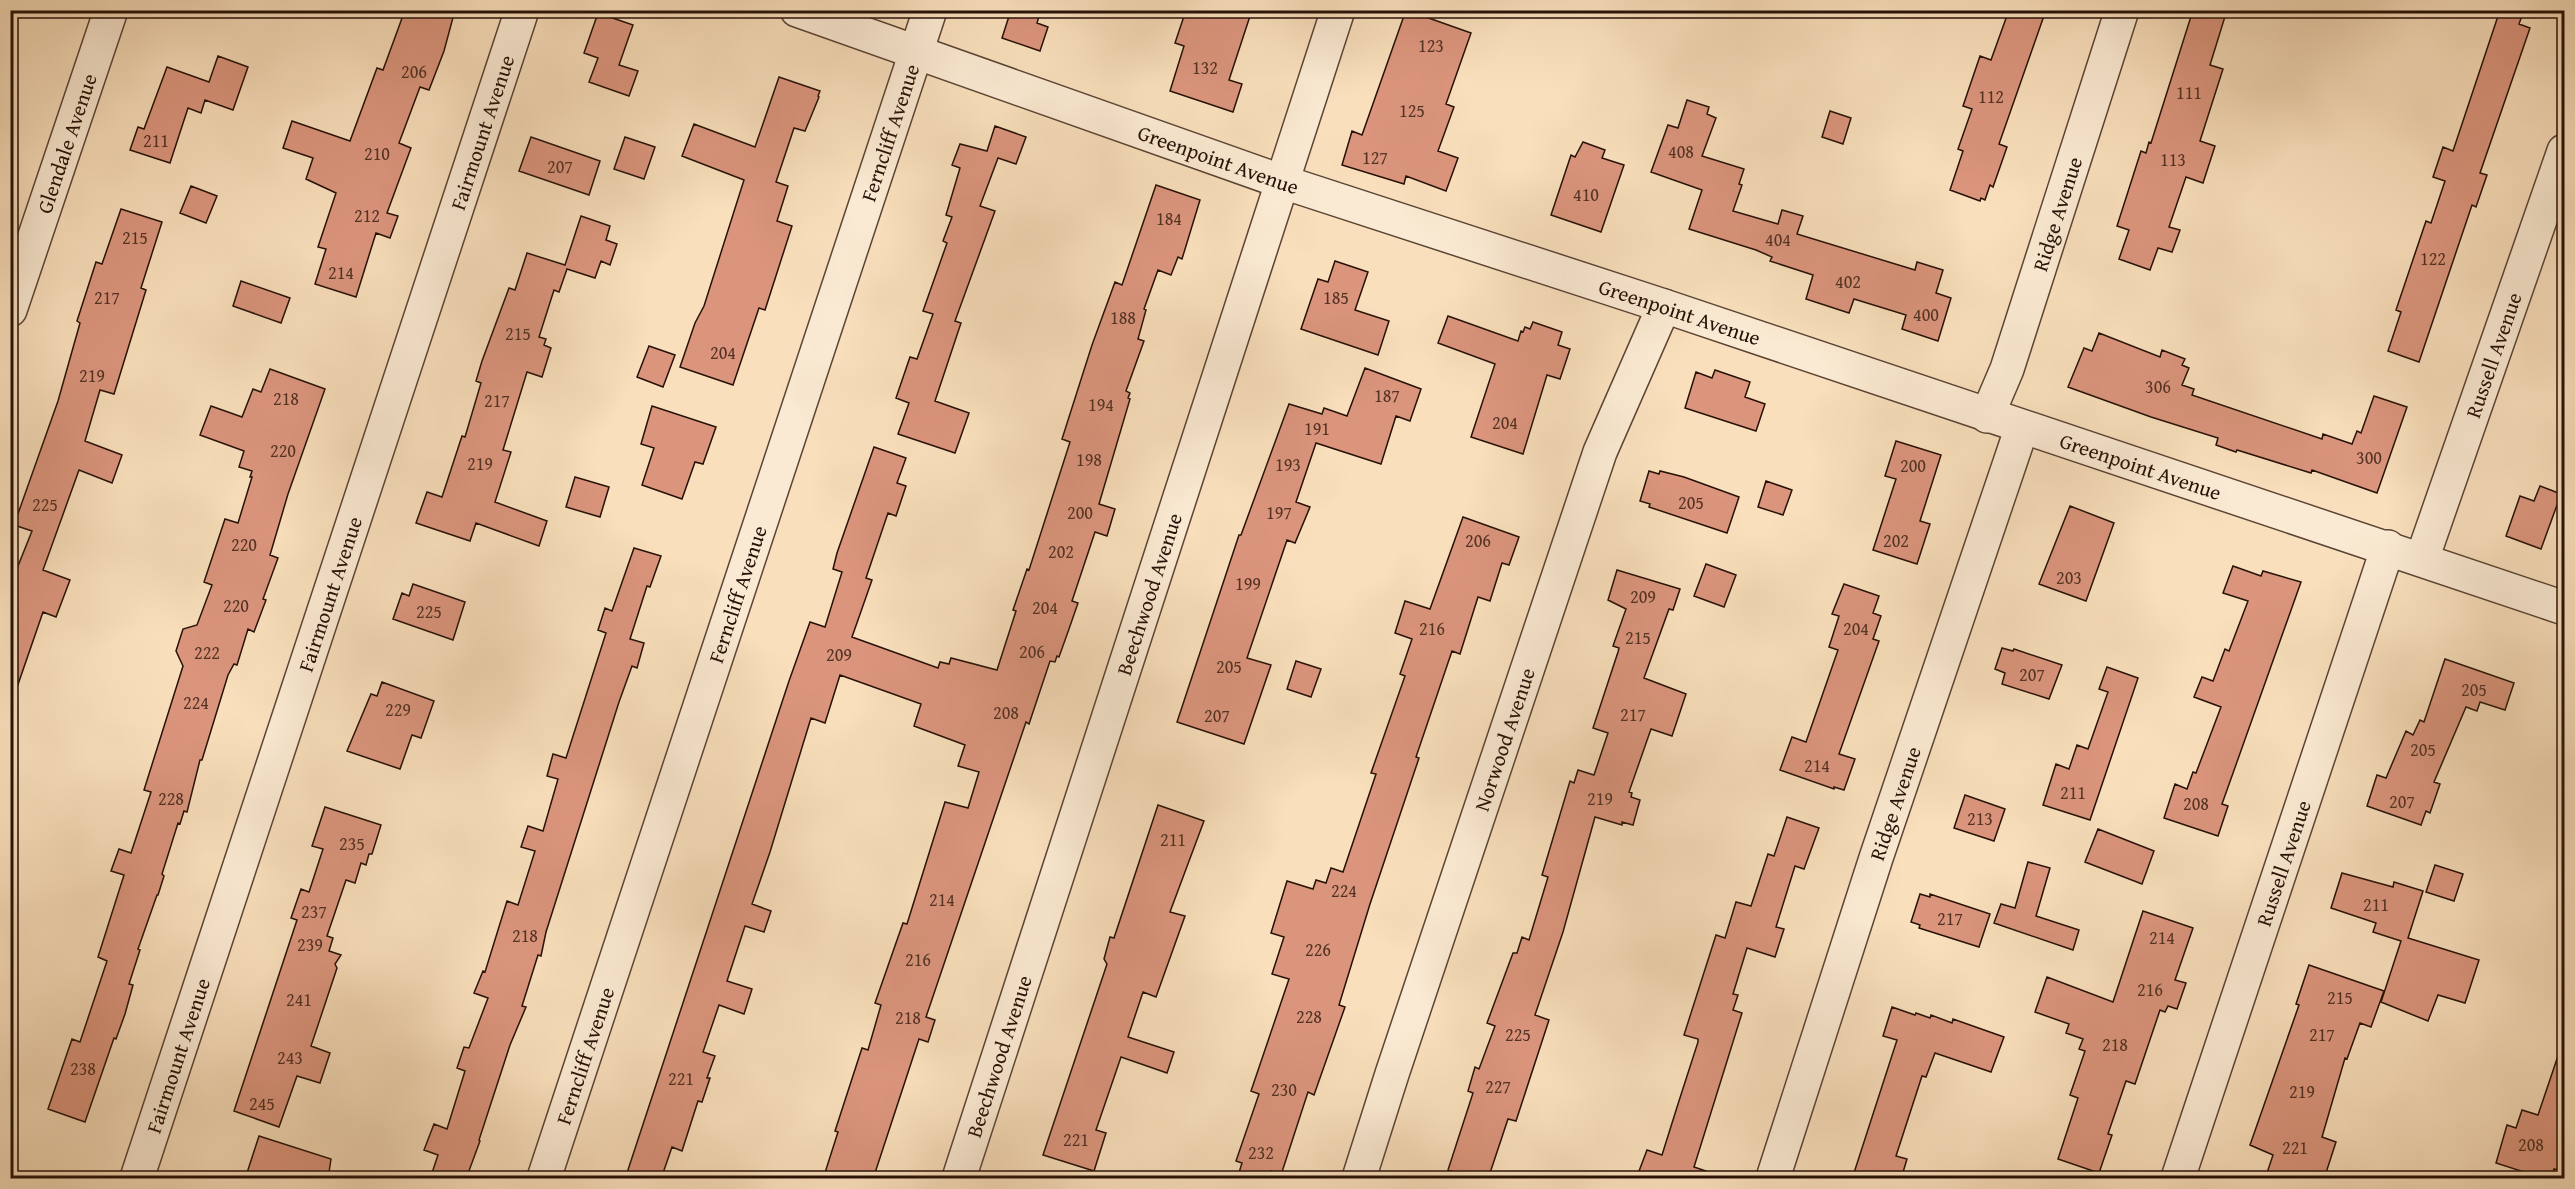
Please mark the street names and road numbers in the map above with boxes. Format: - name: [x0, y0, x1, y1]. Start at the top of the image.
- street label: Fairmount Avenue: [442, 51, 522, 214]
- street label: Ferncliff Avenue: [852, 60, 927, 205]
- street label: Glendale Avenue: [28, 69, 104, 217]
- street label: Greenpoint Avenue: [1134, 116, 1303, 202]
- street label: Ridge Avenue: [2024, 152, 2090, 275]
- street label: Greenpoint Avenue: [1595, 270, 1765, 353]
- street label: Russell Avenue: [2457, 288, 2529, 422]
- street label: Greenpoint Avenue: [2056, 424, 2226, 508]
- street label: Beechwood Avenue: [1108, 509, 1189, 679]
- street label: Fairmount Avenue: [290, 512, 370, 676]
- street label: Ferncliff Avenue: [700, 521, 774, 667]
- street label: Norwood Avenue: [1466, 663, 1542, 815]
- street label: Ridge Avenue: [1861, 742, 1928, 864]
- street label: Russell Avenue: [2247, 796, 2318, 930]
- street label: Beechwood Avenue: [958, 971, 1039, 1141]
- street label: Fairmount Avenue: [137, 974, 217, 1137]
- street label: Ferncliff Avenue: [547, 983, 622, 1128]

